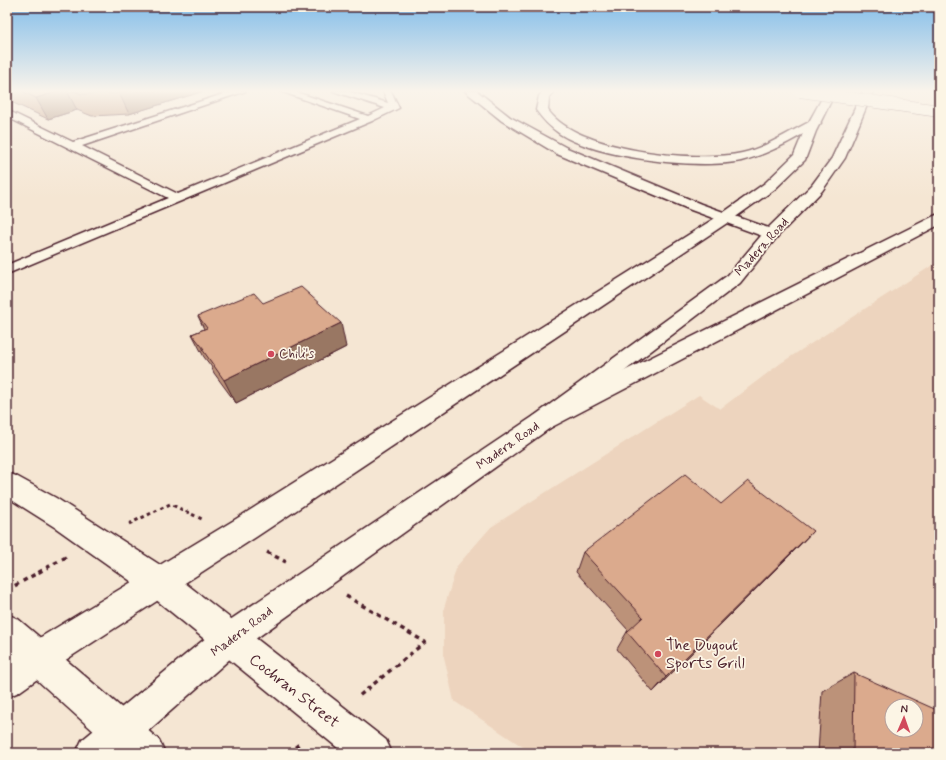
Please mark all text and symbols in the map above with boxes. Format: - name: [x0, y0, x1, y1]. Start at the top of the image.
- street label: Madera Road: [731, 214, 793, 280]
- place label: Chili's: [279, 346, 314, 363]
- marker: Chili's: [266, 349, 276, 359]
- street label: Madera Road: [473, 418, 543, 474]
- street label: Madera Road: [208, 603, 276, 661]
- place label: The Dugout Sports Grill: [666, 635, 745, 674]
- street label: Cochran Street: [245, 649, 344, 733]
- marker: The Dugout Sports Grill: [653, 649, 663, 659]
- north arrow: [884, 698, 924, 738]
- text: N: [900, 702, 908, 716]

